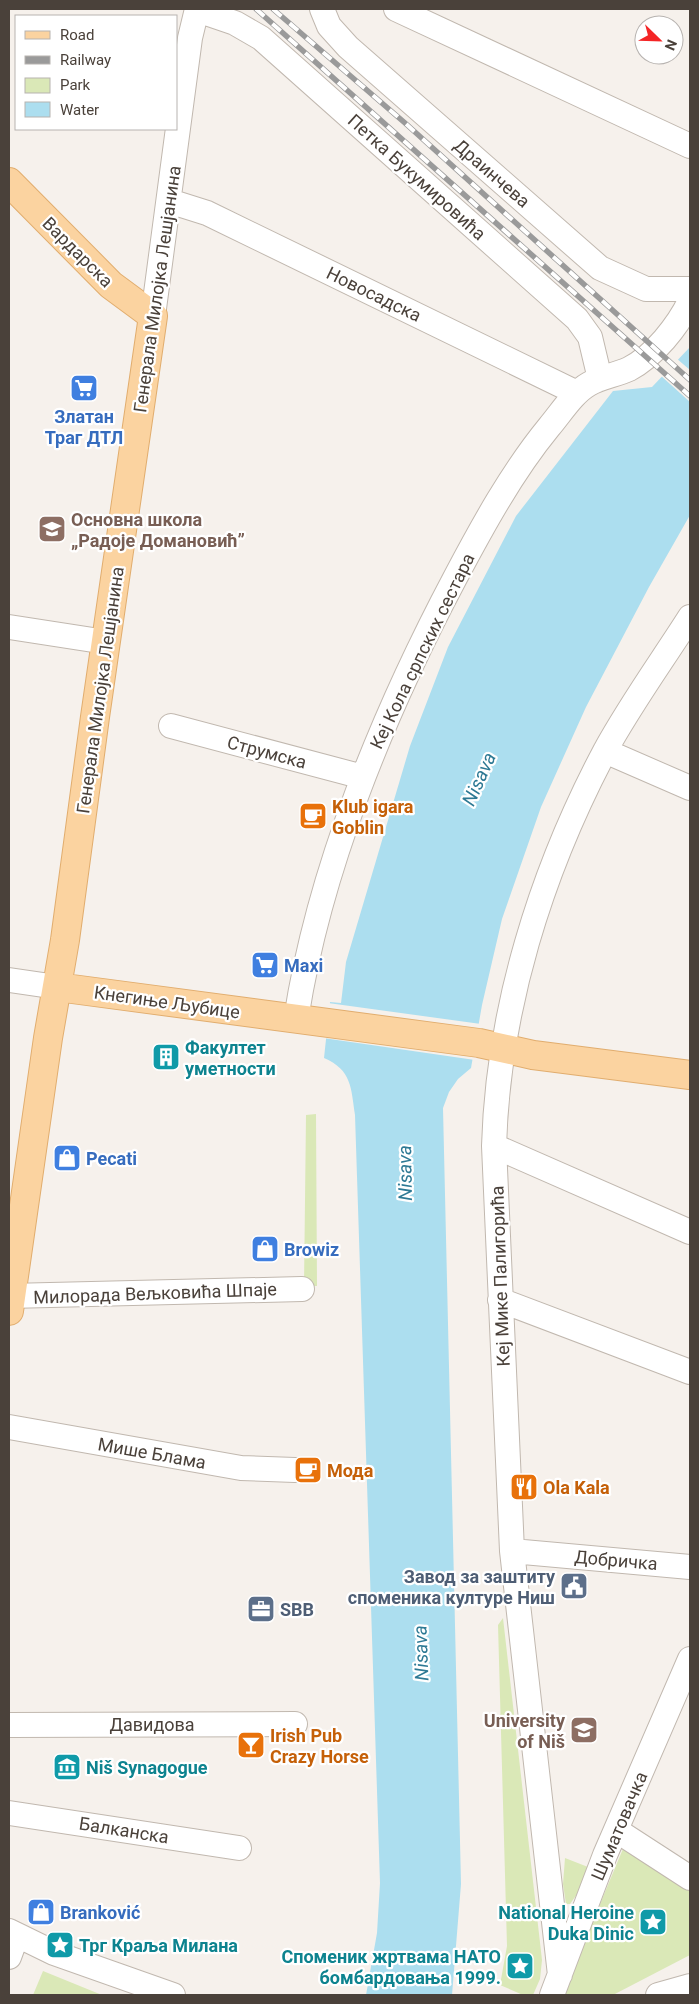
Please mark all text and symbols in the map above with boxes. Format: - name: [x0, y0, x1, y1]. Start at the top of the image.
- legend: [15, 15, 178, 130]
- north arrow: [634, 15, 684, 65]
- text: Road: [60, 26, 94, 44]
- text: N: [662, 37, 680, 53]
- text: Railway: [60, 51, 111, 69]
- text: Park: [60, 76, 91, 94]
- text: Water: [60, 101, 99, 119]
- street label: Петка Букумировића: [344, 110, 490, 244]
- street label: Драинчева: [450, 134, 534, 212]
- street label: Генерала Милојка Лешјанина: [129, 164, 185, 414]
- street label: Вардарска: [39, 213, 117, 291]
- street label: Новосадска: [323, 262, 425, 326]
- supermarket icon: Златан Траг ДТЛ: [69, 373, 99, 403]
- place label: Златан Траг ДТЛ: [45, 406, 123, 448]
- place label: Основна школа „Радоје Домановић”: [71, 509, 245, 551]
- school or university icon: Основна школа „Радоје Домановић”: [37, 514, 67, 544]
- street label: Кеј Кола српских сестара: [365, 550, 479, 752]
- street label: Генерала Милојка Лешјанина: [72, 565, 128, 815]
- street label: Струмска: [225, 731, 309, 773]
- water label: Nisava: [457, 749, 501, 809]
- place label: Klub igara Goblin: [332, 796, 414, 838]
- cafe icon: Klub igara Goblin: [298, 801, 328, 831]
- supermarket icon: Maxi: [250, 950, 280, 980]
- place label: Maxi: [284, 955, 323, 976]
- street label: Кнегиње Љубице: [93, 981, 241, 1023]
- place label: Факултет уметности: [185, 1037, 276, 1079]
- building icon: Факултет уметности: [151, 1042, 181, 1072]
- shop icon: Pecati: [52, 1143, 82, 1173]
- water label: Nisava: [393, 1145, 417, 1201]
- place label: Pecati: [86, 1148, 137, 1169]
- street label: Кеј Мике Палигорића: [486, 1185, 514, 1367]
- shop icon: Browiz: [250, 1234, 280, 1264]
- place label: Browiz: [284, 1239, 339, 1260]
- street label: Милорада Вељковића Шпаје: [33, 1278, 277, 1308]
- street label: Мише Блама: [96, 1433, 208, 1473]
- cafe icon: Мода: [293, 1455, 323, 1485]
- place label: Мода: [327, 1460, 374, 1481]
- restaurant icon: Ola Kala: [509, 1472, 539, 1502]
- place label: Ola Kala: [543, 1477, 610, 1498]
- street label: Добричка: [574, 1546, 658, 1574]
- place label: Завод за заштиту споменика културе Ниш: [348, 1566, 556, 1608]
- public building icon: Завод за заштиту споменика културе Ниш: [559, 1571, 589, 1601]
- office icon: SBB: [246, 1594, 276, 1624]
- place label: SBB: [280, 1599, 314, 1620]
- water label: Nisava: [409, 1625, 433, 1681]
- place label: University of Niš: [484, 1710, 566, 1752]
- street label: Давидова: [109, 1714, 195, 1735]
- school or university icon: University of Niš: [569, 1715, 599, 1745]
- place label: Irish Pub Crazy Horse: [270, 1725, 369, 1767]
- bar icon: Irish Pub Crazy Horse: [236, 1730, 266, 1760]
- museum icon: Niš Synagogue: [52, 1752, 82, 1782]
- place label: Niš Synagogue: [86, 1757, 208, 1778]
- street label: Шуматовачка: [587, 1768, 651, 1884]
- street label: Балканска: [78, 1813, 170, 1847]
- shop icon: Branković: [26, 1897, 56, 1927]
- place label: Branković: [60, 1902, 140, 1923]
- place label: National Heroine Duka Dinic: [498, 1902, 634, 1944]
- place icon: National Heroine Duka Dinic: [638, 1907, 668, 1937]
- place icon: Трг Краља Милана: [45, 1930, 75, 1960]
- place label: Трг Краља Милана: [79, 1935, 238, 1956]
- place label: Споменик жртвама НАТО бомбардовања 1999.: [281, 1946, 501, 1988]
- place icon: Споменик жртвама НАТО бомбардовања 1999.: [505, 1951, 535, 1981]

